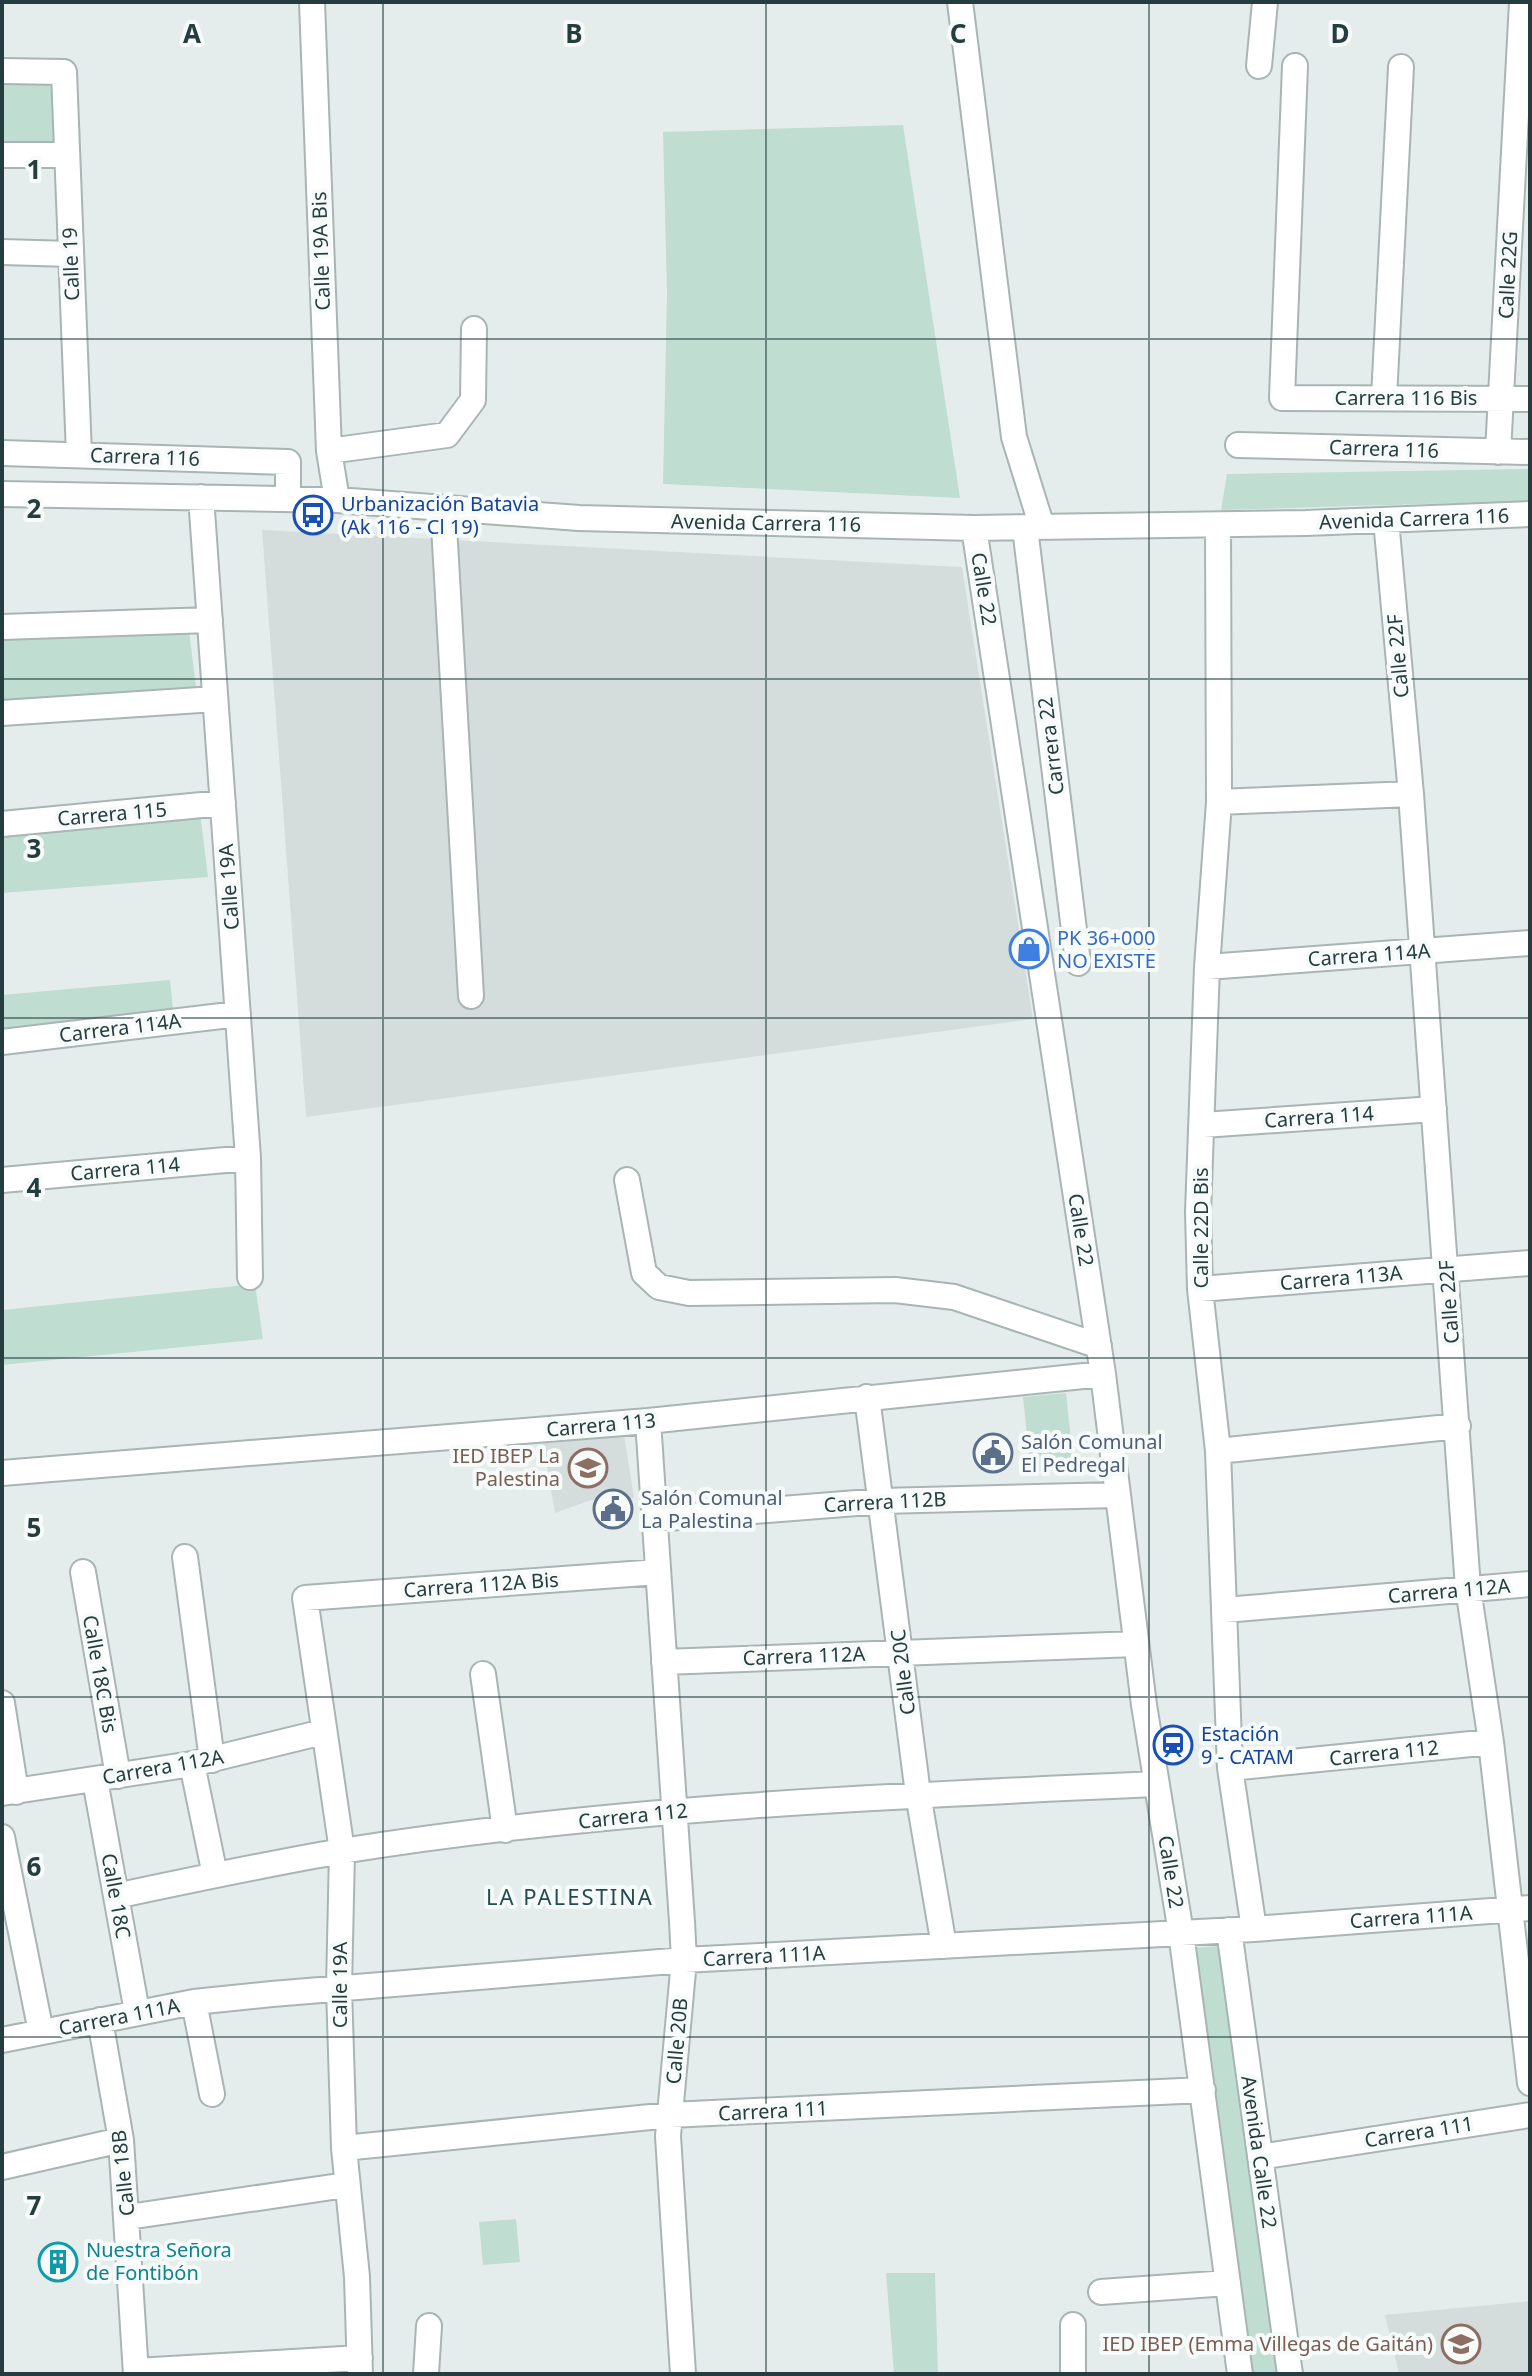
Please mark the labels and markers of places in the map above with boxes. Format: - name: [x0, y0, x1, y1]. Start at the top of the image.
- place label: Urbanización Batavia (Ak 116 - Cl 19): [341, 490, 539, 540]
- bus stop icon: Urbanización Batavia (Ak 116 - Cl 19): [292, 494, 334, 536]
- place label: PK 36+000 NO EXISTE: [1057, 924, 1156, 974]
- shop icon: PK 36+000 NO EXISTE: [1008, 928, 1050, 970]
- place label: Salón Comunal El Pedregal: [1021, 1428, 1163, 1478]
- public building icon: Salón Comunal El Pedregal: [972, 1432, 1014, 1474]
- place label: IED IBEP La Palestina: [452, 1442, 560, 1492]
- school or university icon: IED IBEP La Palestina: [567, 1447, 609, 1489]
- place label: Salón Comunal La Palestina: [641, 1484, 783, 1534]
- public building icon: Salón Comunal La Palestina: [592, 1488, 634, 1530]
- place label: Estación 9 - CATAM: [1201, 1720, 1294, 1770]
- station icon: Estación 9 - CATAM: [1152, 1724, 1194, 1766]
- place label: Nuestra Señora de Fontibón: [86, 2236, 232, 2286]
- building icon: Nuestra Señora de Fontibón: [37, 2241, 79, 2283]
- school or university icon: IED IBEP (Emma Villegas de Gaitán): [1440, 2323, 1482, 2365]
- place label: IED IBEP (Emma Villegas de Gaitán): [1103, 2330, 1433, 2357]

